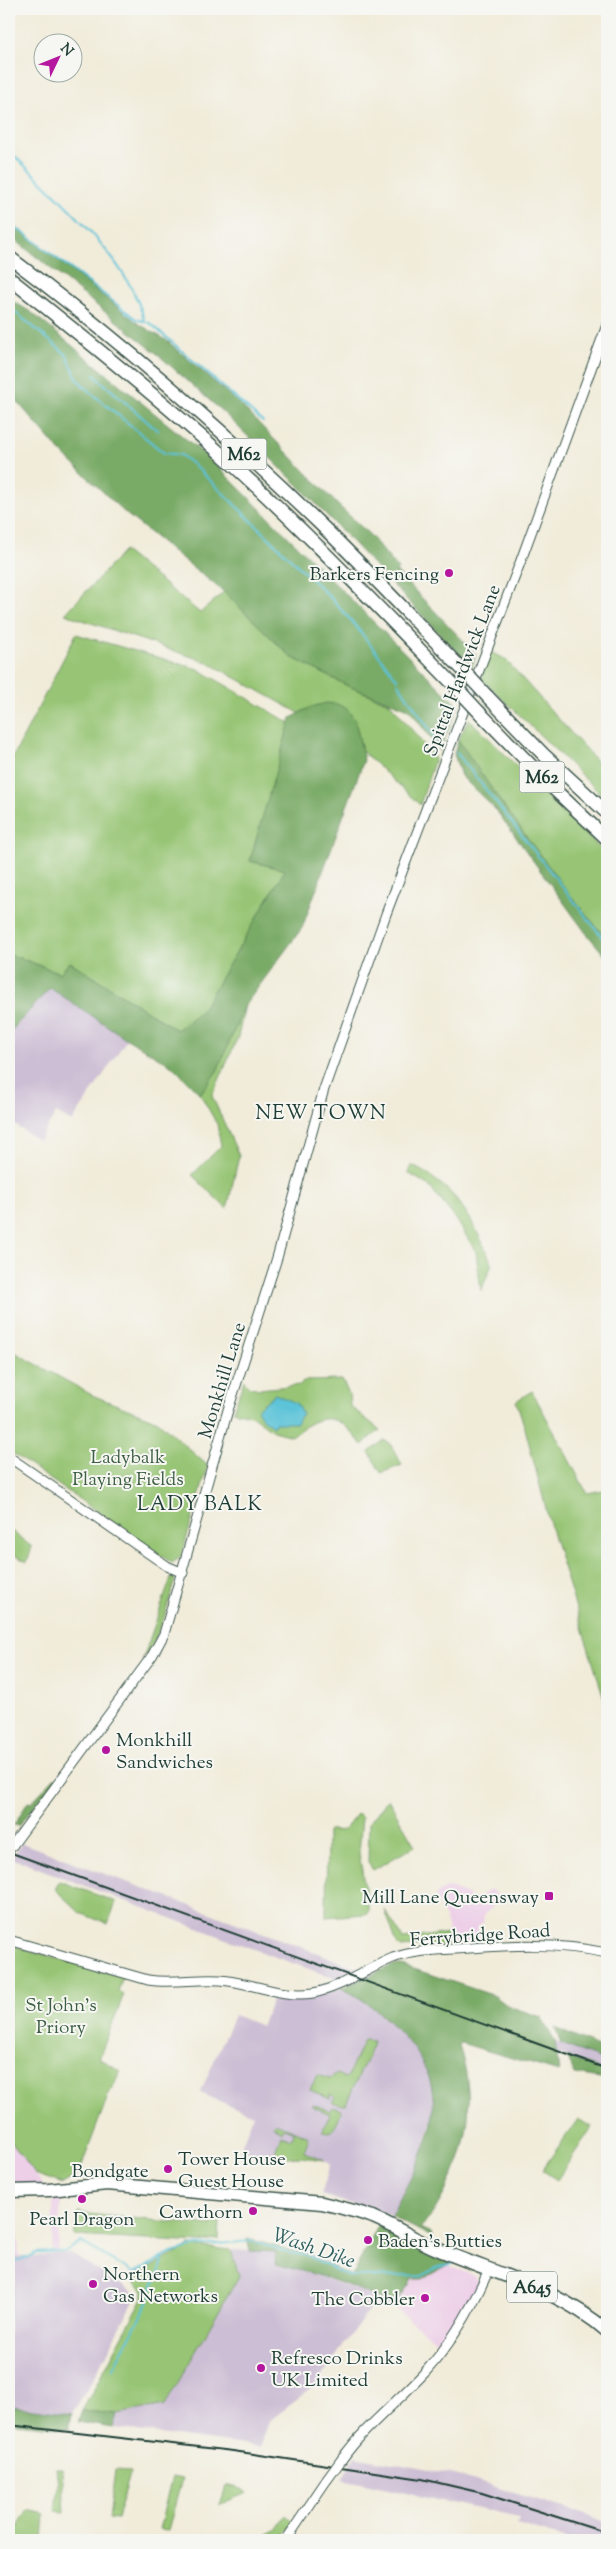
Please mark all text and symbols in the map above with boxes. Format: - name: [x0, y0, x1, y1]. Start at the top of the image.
- north arrow: [32, 32, 82, 82]
- text: N: [55, 40, 77, 61]
- road number: M62: [222, 438, 266, 469]
- place label: Barkers Fencing: [310, 562, 439, 589]
- marker: Barkers Fencing: [443, 567, 455, 579]
- street label: Spittal Hardwick Lane: [418, 581, 509, 761]
- road number: M62: [520, 762, 564, 792]
- district label: NEW TOWN: [255, 1100, 387, 1129]
- street label: Monkhill Lane: [193, 1319, 254, 1442]
- park label: Ladybalk Playing Fields: [72, 1445, 184, 1494]
- district label: LADY BALK: [137, 1491, 263, 1520]
- place label: Monkhill Sandwiches: [116, 1728, 213, 1777]
- marker: Monkhill Sandwiches: [100, 1744, 112, 1756]
- place label: Mill Lane Queensway: [362, 1885, 540, 1912]
- marker: Mill Lane Queensway: [543, 1890, 555, 1902]
- street label: Ferrybridge Road: [409, 1918, 552, 1955]
- park label: St John's Priory: [25, 1993, 97, 2042]
- place label: Tower House Guest House: [178, 2147, 286, 2196]
- street label: Bondgate: [71, 2159, 149, 2186]
- marker: Tower House Guest House: [162, 2163, 174, 2175]
- marker: Pearl Dragon: [76, 2193, 88, 2205]
- place label: Cawthorn: [159, 2200, 243, 2227]
- marker: Cawthorn: [247, 2205, 259, 2217]
- place label: Pearl Dragon: [29, 2207, 135, 2234]
- water label: Wash Dike: [268, 2222, 358, 2277]
- place label: Baden's Butties: [378, 2229, 502, 2256]
- marker: Baden's Butties: [362, 2234, 374, 2246]
- place label: Northern Gas Networks: [103, 2262, 218, 2311]
- road number: A645: [507, 2272, 557, 2302]
- marker: Northern Gas Networks: [87, 2278, 99, 2290]
- place label: The Cobbler: [311, 2287, 415, 2314]
- marker: The Cobbler: [419, 2292, 431, 2304]
- place label: Refresco Drinks UK Limited: [271, 2346, 403, 2395]
- marker: Refresco Drinks UK Limited: [255, 2362, 267, 2374]

